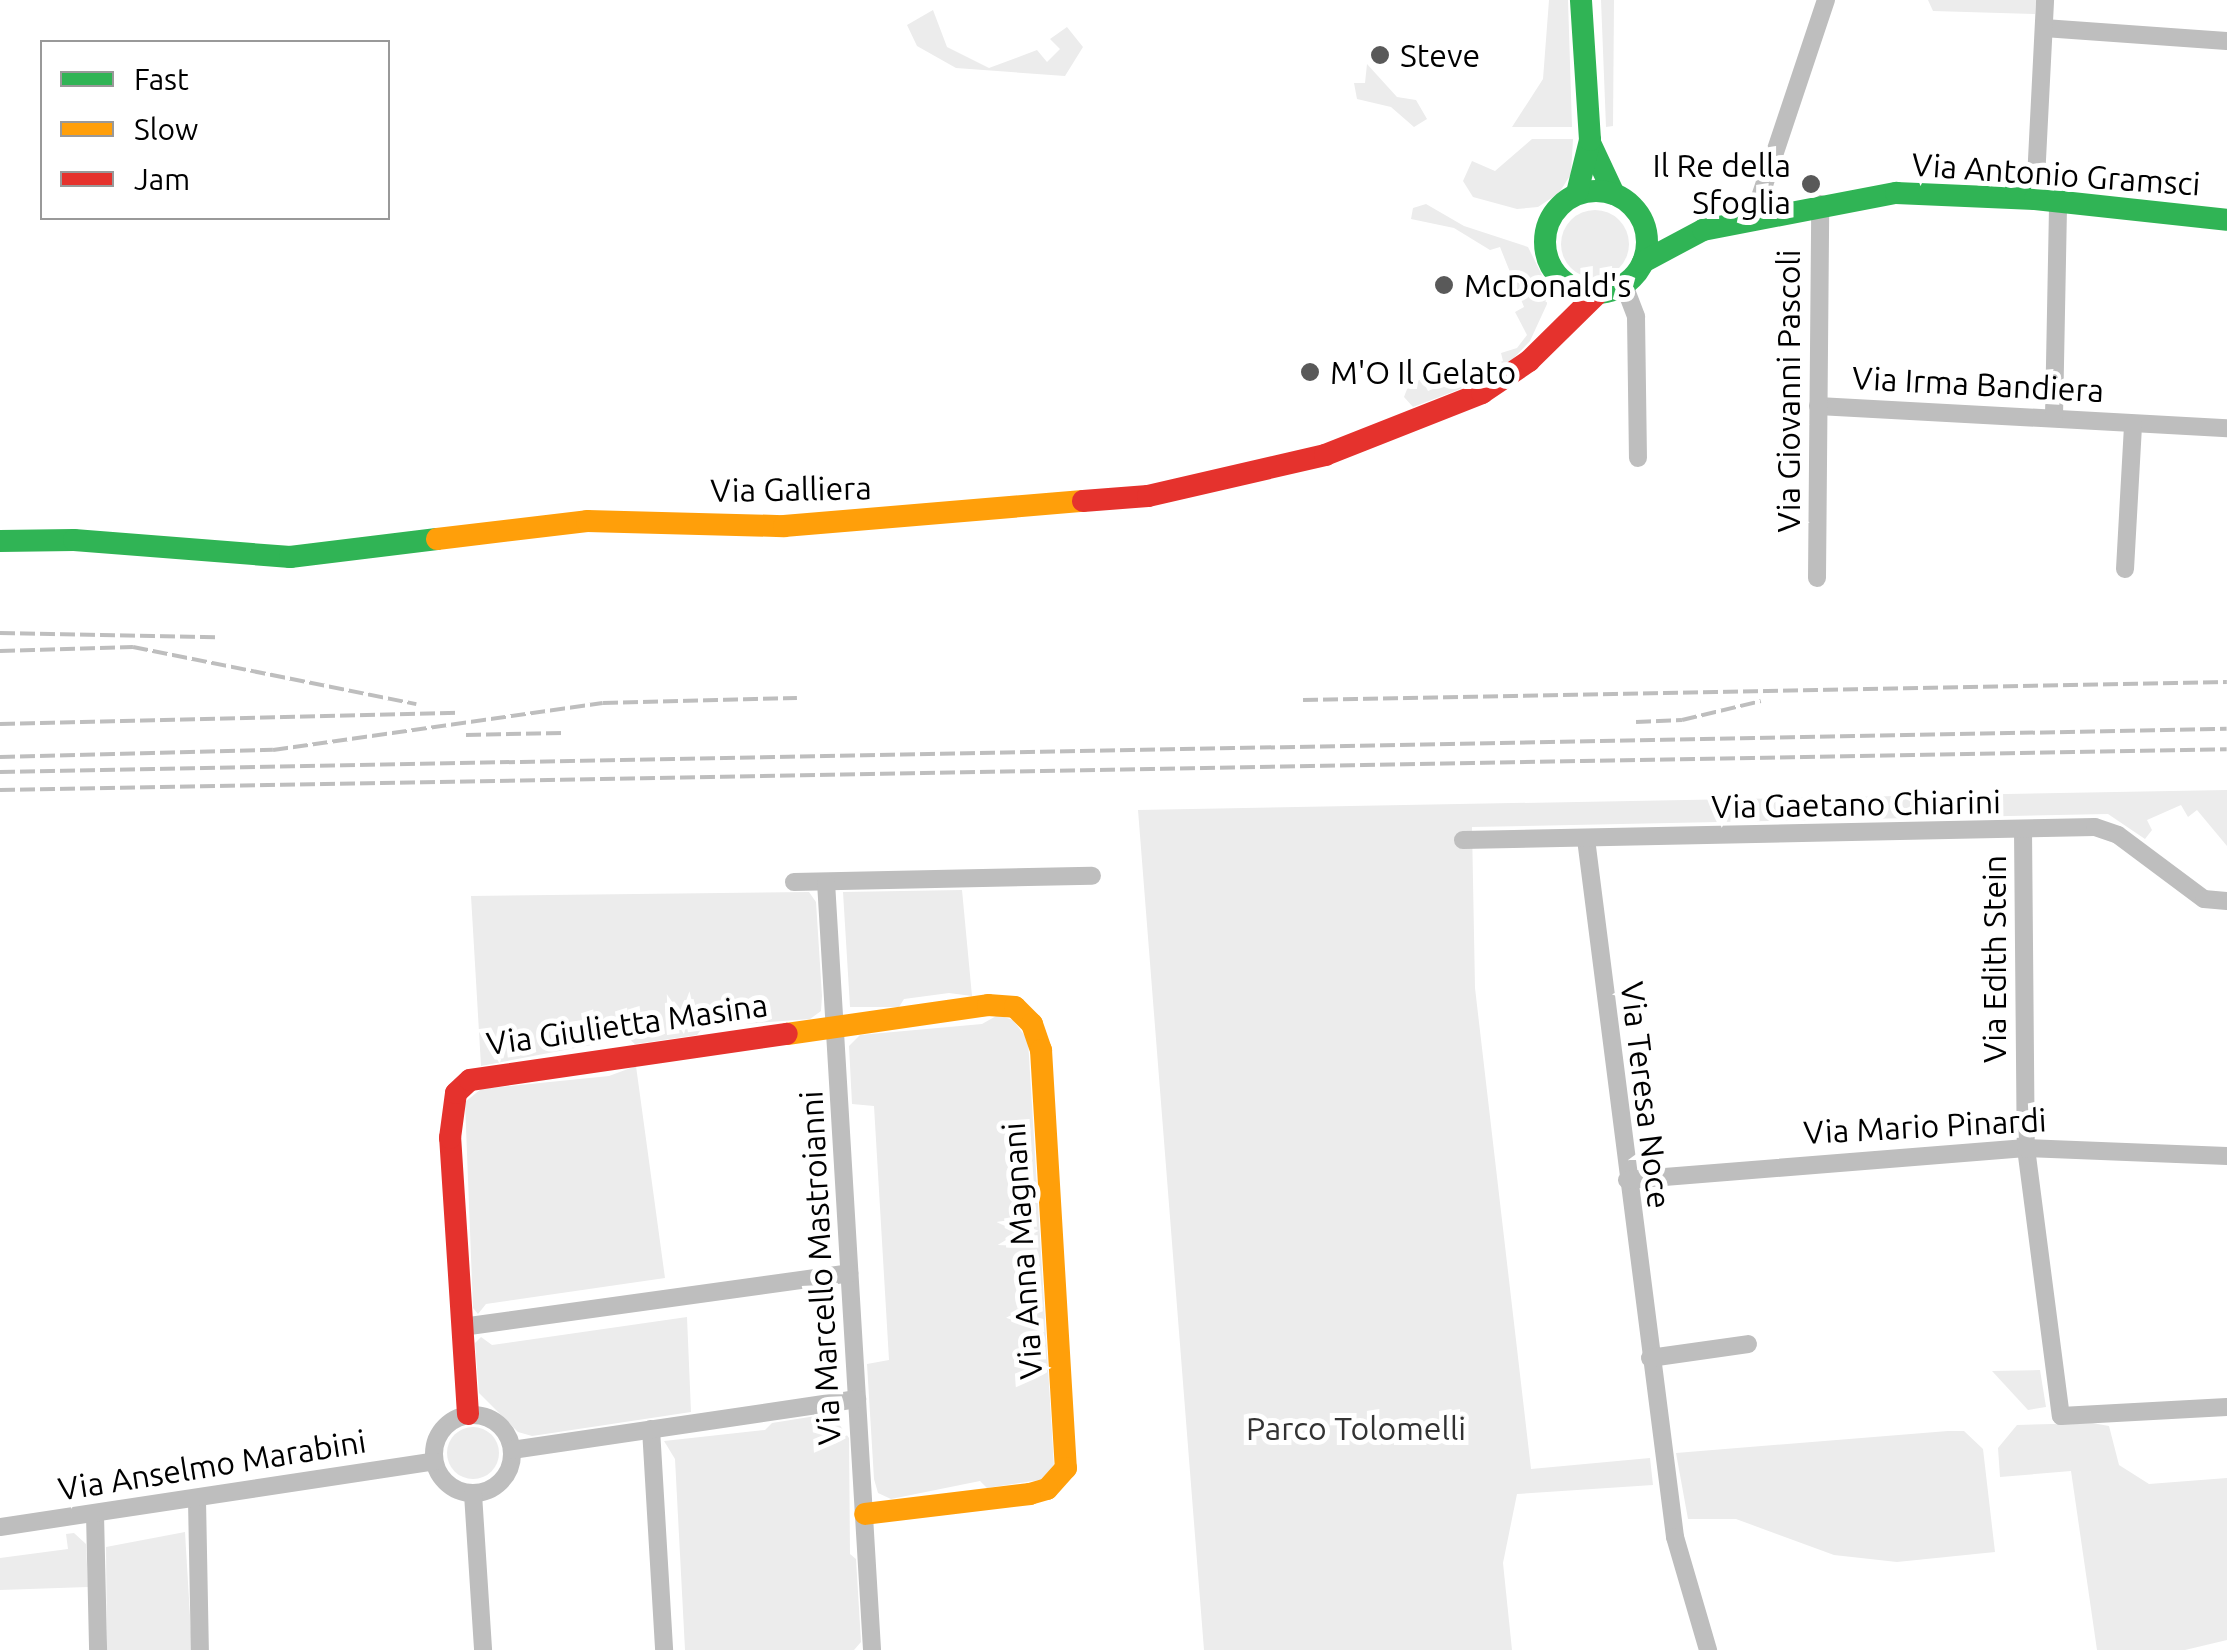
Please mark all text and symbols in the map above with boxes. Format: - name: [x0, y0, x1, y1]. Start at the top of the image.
- place label: Steve: [1400, 36, 1480, 74]
- legend: [40, 40, 390, 220]
- marker: Steve: [1369, 44, 1391, 66]
- text: Fast: [134, 62, 189, 96]
- text: Slow: [134, 112, 198, 146]
- street label: Via Antonio Gramsci: [1910, 145, 2202, 203]
- place label: Il Re della Sfoglia: [1653, 147, 1791, 222]
- text: Jam: [134, 162, 190, 196]
- marker: Il Re della Sfoglia: [1800, 173, 1822, 195]
- street label: Via Giovanni Pascoli: [1769, 249, 1807, 533]
- place label: McDonald's: [1464, 266, 1631, 304]
- marker: McDonald's: [1433, 274, 1455, 296]
- place label: M'O Il Gelato: [1330, 353, 1516, 391]
- street label: Via Irma Bandiera: [1851, 358, 2105, 410]
- marker: M'O Il Gelato: [1299, 361, 1321, 383]
- street label: Via Galliera: [710, 468, 872, 510]
- street label: Via Gaetano Chiarini: [1711, 782, 2001, 826]
- street label: Via Edith Stein: [1975, 855, 2013, 1063]
- street label: Via Teresa Noce: [1613, 979, 1679, 1211]
- street label: Via Giulietta Masina: [484, 985, 770, 1063]
- street label: Via Marcello Mastroianni: [792, 1090, 848, 1446]
- street label: Via Mario Pinardi: [1802, 1100, 2048, 1152]
- street label: Via Anna Magnani: [994, 1121, 1050, 1381]
- park label: Parco Tolomelli: [1246, 1409, 1466, 1447]
- street label: Via Anselmo Marabini: [55, 1422, 369, 1508]

